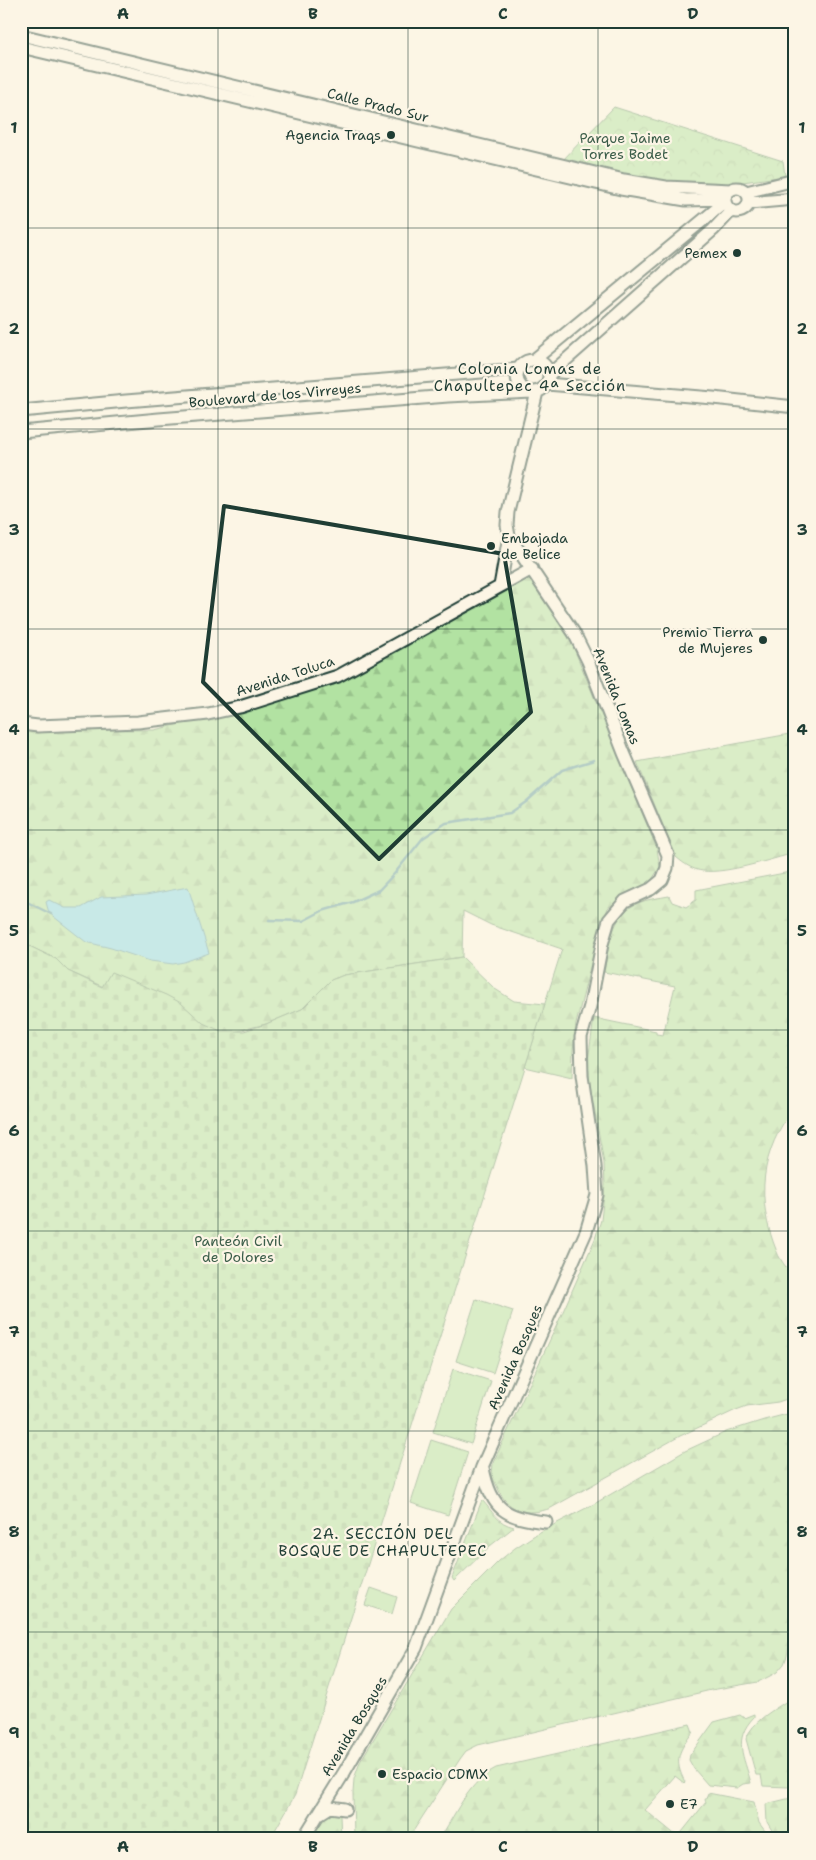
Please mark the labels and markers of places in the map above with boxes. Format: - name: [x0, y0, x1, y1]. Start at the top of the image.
- place label: Agencia Traqs: [285, 126, 381, 144]
- marker: Agencia Traqs: [385, 129, 397, 141]
- place label: Pemex: [684, 244, 727, 262]
- marker: Pemex: [731, 247, 743, 259]
- place label: Embajada de Belice: [501, 529, 568, 563]
- marker: Embajada de Belice: [485, 540, 497, 552]
- place label: Premio Tierra de Mujeres: [662, 623, 753, 657]
- marker: Premio Tierra de Mujeres: [757, 634, 769, 646]
- place label: Espacio CDMX: [392, 1765, 488, 1783]
- marker: Espacio CDMX: [376, 1768, 388, 1780]
- place label: E7: [680, 1795, 698, 1813]
- marker: E7: [664, 1798, 676, 1810]

